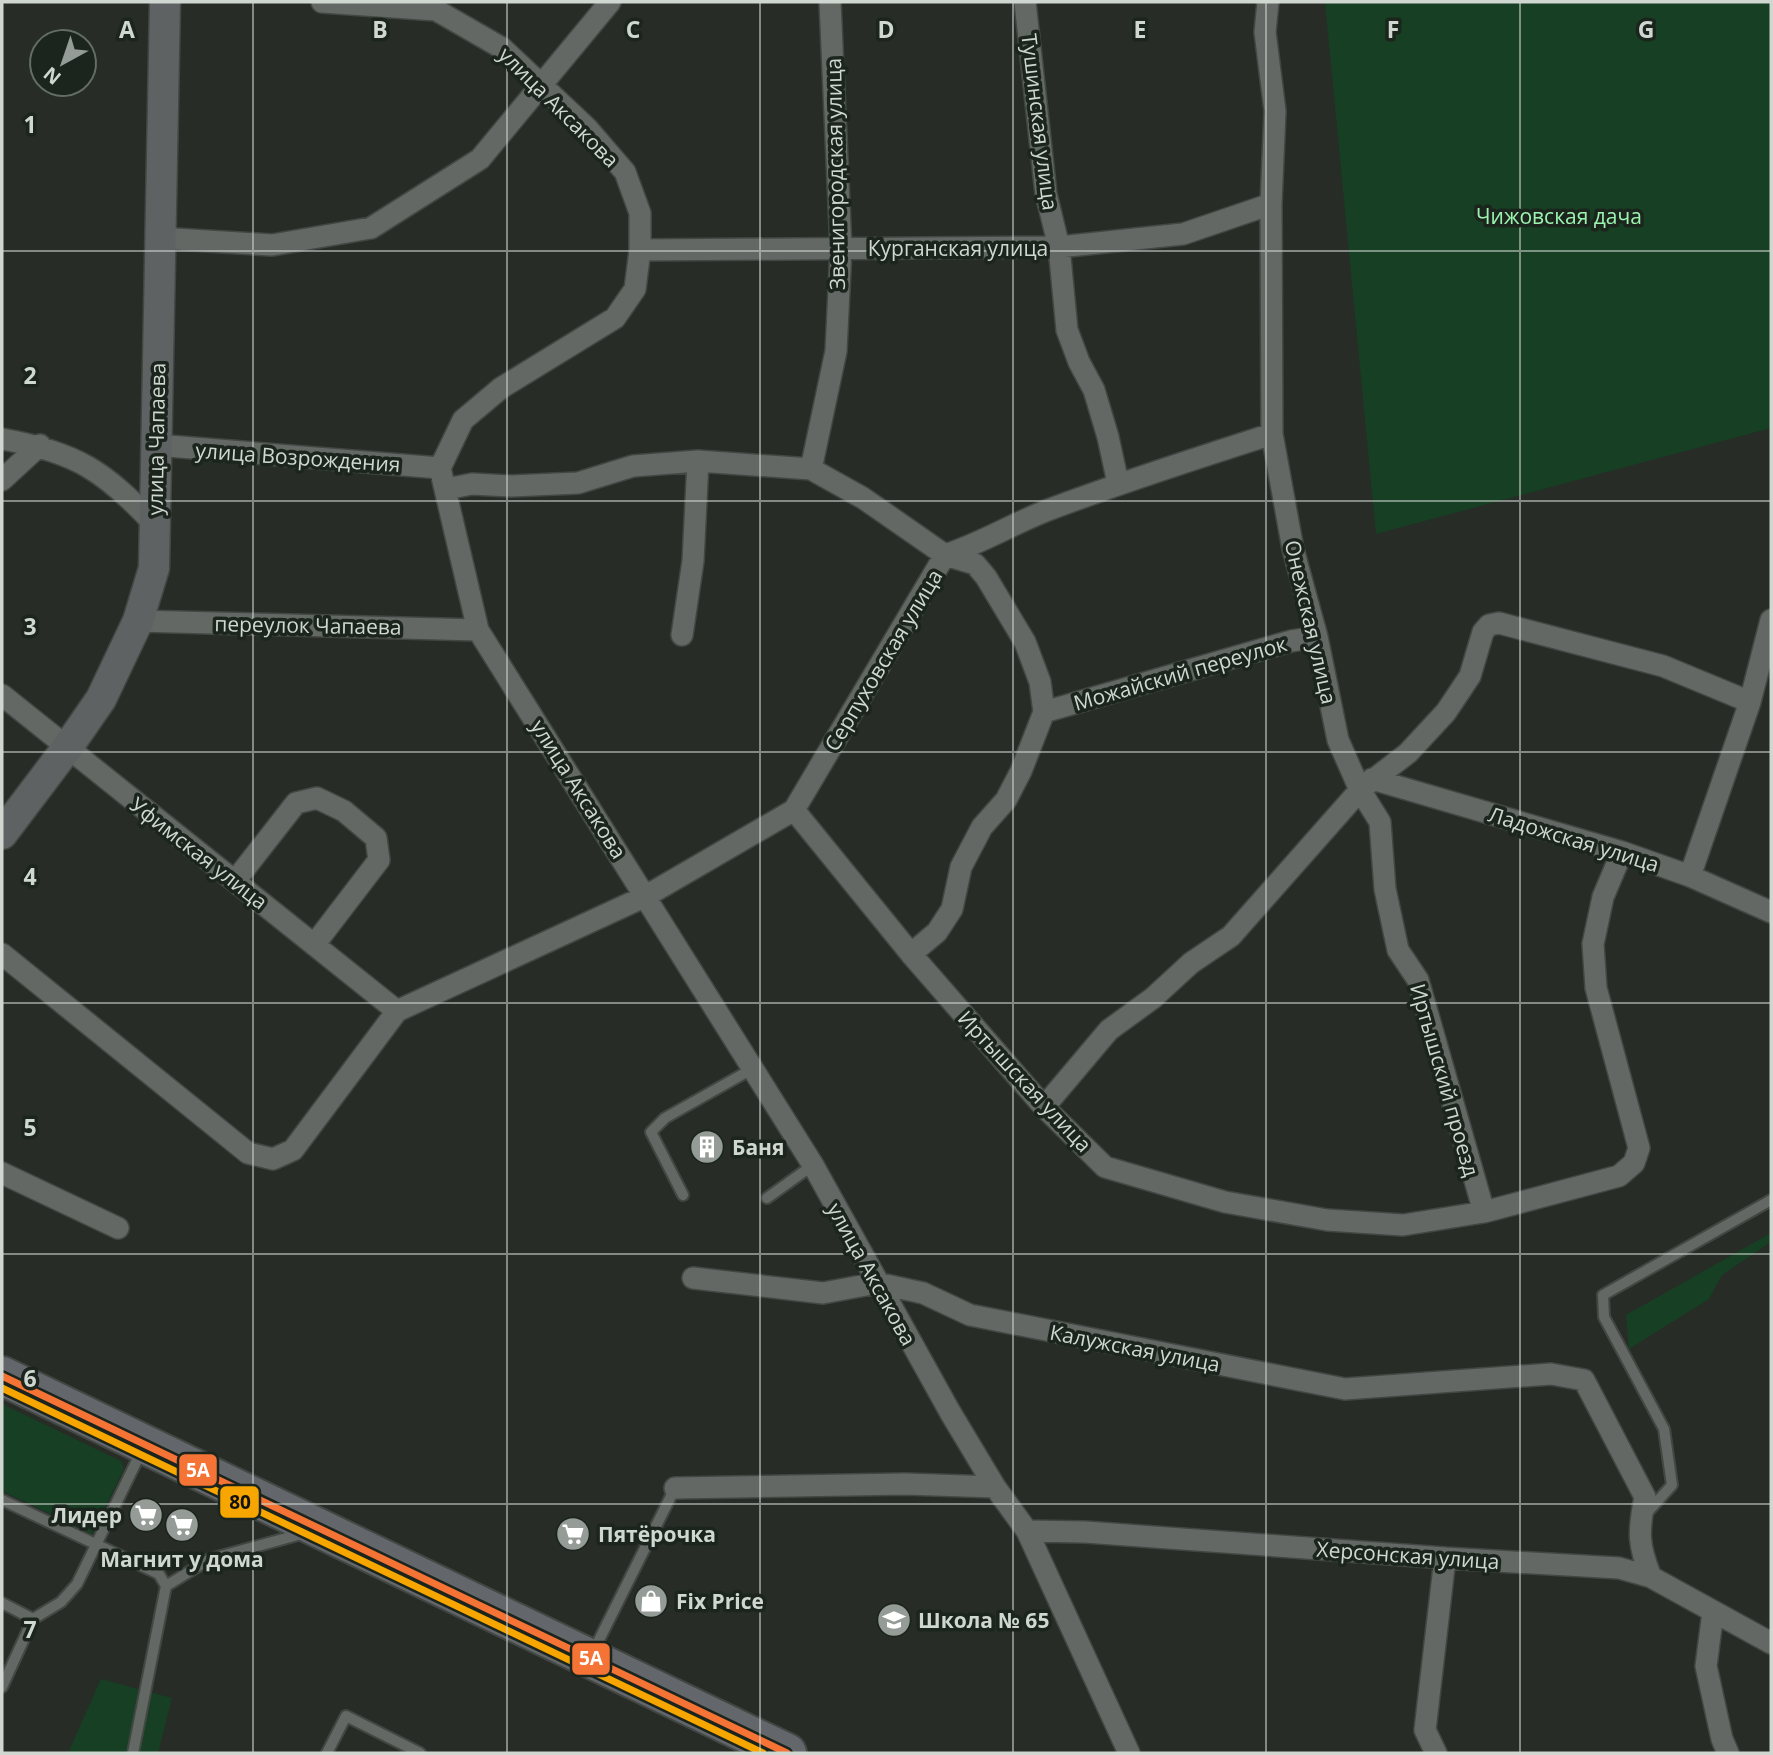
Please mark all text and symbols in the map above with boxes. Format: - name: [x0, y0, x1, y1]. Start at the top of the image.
- text: A: [119, 13, 135, 45]
- text: B: [372, 13, 388, 45]
- text: C: [626, 13, 640, 45]
- text: D: [877, 13, 895, 45]
- text: E: [1134, 13, 1146, 45]
- text: F: [1387, 13, 1399, 45]
- text: G: [1638, 13, 1654, 45]
- north arrow: [28, 28, 98, 98]
- street label: Тушинская улица: [1015, 32, 1065, 212]
- street label: улица Аксакова: [493, 41, 625, 173]
- street label: Звенигородская улица: [819, 58, 851, 290]
- text: N: [38, 61, 66, 91]
- text: 1: [23, 108, 37, 140]
- park label: Чижовская дача: [1476, 202, 1642, 230]
- street label: Курганская улица: [868, 234, 1048, 262]
- text: 2: [23, 359, 37, 391]
- street label: улица Чапаева: [141, 362, 171, 516]
- street label: улица Возрождения: [194, 436, 402, 478]
- street label: Онежская улица: [1279, 537, 1343, 707]
- street label: Серпуховская улица: [818, 564, 948, 756]
- street label: переулок Чапаева: [214, 609, 402, 641]
- text: 3: [23, 610, 37, 642]
- street label: Можайский переулок: [1070, 629, 1290, 717]
- street label: улица Аксакова: [525, 714, 633, 864]
- street label: Уфимская улица: [125, 791, 273, 915]
- street label: Ладожская улица: [1485, 800, 1663, 878]
- text: 4: [23, 860, 37, 892]
- street label: Иртышский проезд: [1404, 980, 1486, 1180]
- street label: Иртышская улица: [952, 1004, 1098, 1158]
- text: 5: [23, 1111, 37, 1143]
- building icon: Баня: [688, 1128, 726, 1166]
- place label: Баня: [732, 1133, 784, 1161]
- street label: улица Аксакова: [821, 1198, 923, 1350]
- street label: Калужская улица: [1048, 1318, 1222, 1378]
- text: 6: [23, 1362, 37, 1394]
- line badge: 5А: [178, 1453, 218, 1487]
- text: 5А: [186, 1457, 211, 1483]
- line badge: 80: [219, 1485, 260, 1519]
- text: 80: [229, 1489, 251, 1515]
- supermarket icon: Лидер: [127, 1496, 165, 1534]
- place label: Лидер: [52, 1501, 122, 1529]
- supermarket icon: Магнит у дома: [163, 1506, 201, 1544]
- supermarket icon: Пятёрочка: [554, 1515, 592, 1553]
- place label: Пятёрочка: [598, 1520, 716, 1548]
- street label: Херсонская улица: [1316, 1535, 1500, 1575]
- place label: Магнит у дома: [100, 1545, 264, 1573]
- shop icon: Fix Price: [632, 1582, 670, 1620]
- place label: Fix Price: [676, 1587, 764, 1615]
- school or university icon: Школа № 65: [875, 1601, 913, 1639]
- place label: Школа № 65: [918, 1606, 1049, 1634]
- text: 7: [23, 1613, 37, 1645]
- line badge: 5А: [571, 1642, 611, 1676]
- text: 5А: [579, 1645, 604, 1671]

